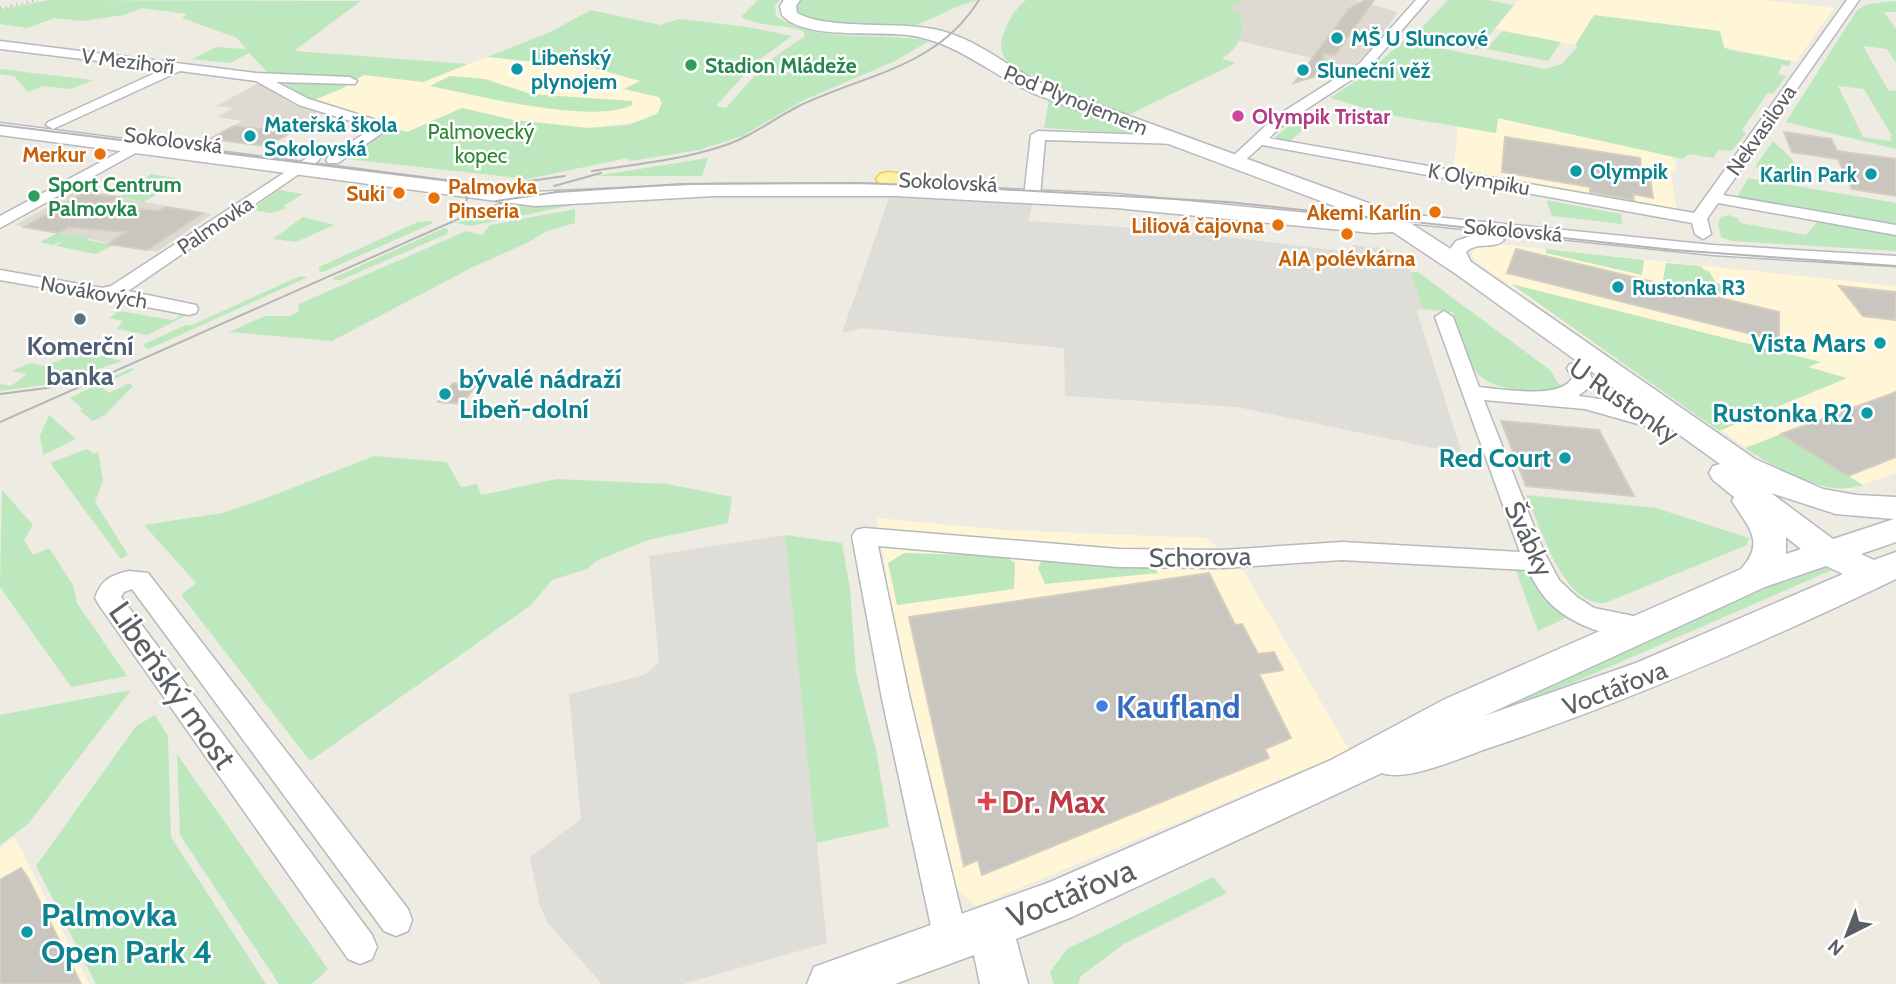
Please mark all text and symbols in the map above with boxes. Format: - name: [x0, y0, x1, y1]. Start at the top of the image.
- place label: MŠ U Sluncové: [1351, 26, 1488, 51]
- marker: MŠ U Sluncové: [1329, 30, 1345, 46]
- street label: V Mezihoří: [80, 43, 176, 79]
- place label: Libeňský plynojem: [531, 45, 617, 94]
- place label: Stadion Mládeže: [705, 53, 857, 78]
- marker: Stadion Mládeže: [683, 57, 699, 73]
- place label: Sluneční věž: [1317, 58, 1431, 83]
- street label: Pod Plynojemem: [1000, 60, 1152, 141]
- marker: Libeňský plynojem: [509, 61, 525, 77]
- marker: Sluneční věž: [1295, 62, 1311, 78]
- street label: Nekvasilova: [1721, 80, 1801, 180]
- place label: Olympik Tristar: [1252, 104, 1390, 129]
- marker: Olympik Tristar: [1230, 108, 1246, 124]
- place label: Mateřská škola Sokolovská: [264, 112, 398, 161]
- park label: Palmovecký kopec: [428, 119, 535, 168]
- street label: Sokolovská: [122, 122, 224, 158]
- marker: Mateřská škola Sokolovská: [242, 128, 258, 144]
- place label: Merkur: [22, 142, 86, 167]
- marker: Merkur: [92, 146, 108, 162]
- street label: K Olympiku: [1426, 158, 1532, 200]
- place label: Olympik: [1590, 159, 1669, 184]
- place label: Karlin Park: [1760, 162, 1858, 187]
- marker: Olympik: [1568, 163, 1584, 179]
- marker: Karlin Park: [1863, 166, 1879, 182]
- street label: Sokolovská: [898, 167, 998, 197]
- place label: Sport Centrum Palmovka: [48, 172, 182, 221]
- place label: Palmovka Pinseria: [448, 174, 538, 223]
- place label: Suki: [346, 181, 385, 206]
- marker: Suki: [391, 185, 407, 201]
- marker: Sport Centrum Palmovka: [26, 188, 42, 204]
- marker: Palmovka Pinseria: [426, 190, 442, 206]
- street label: Palmovka: [172, 191, 258, 259]
- place label: Akemi Karlín: [1307, 200, 1421, 225]
- marker: Akemi Karlín: [1427, 204, 1443, 220]
- place label: Liliová čajovna: [1131, 213, 1265, 238]
- street label: Sokolovská: [1463, 213, 1563, 247]
- marker: Liliová čajovna: [1270, 217, 1286, 233]
- marker: AIA polévkárna: [1339, 226, 1355, 242]
- place label: AIA polévkárna: [1279, 246, 1416, 271]
- street label: Novákových: [39, 270, 149, 314]
- place label: Rustonka R3: [1632, 275, 1746, 300]
- marker: Rustonka R3: [1610, 279, 1626, 295]
- marker: Komerční banka: [72, 311, 88, 327]
- place label: Vista Mars: [1751, 327, 1866, 359]
- place label: Komerční banka: [26, 330, 134, 392]
- marker: Vista Mars: [1872, 335, 1888, 351]
- street label: U Rustonky: [1563, 352, 1685, 450]
- place label: bývalé nádraží Libeň-dolní: [459, 363, 621, 425]
- marker: bývalé nádraží Libeň-dolní: [437, 386, 453, 402]
- place label: Rustonka R2: [1712, 397, 1853, 429]
- marker: Rustonka R2: [1859, 405, 1875, 421]
- place label: Red Court: [1439, 442, 1551, 474]
- marker: Red Court: [1557, 450, 1573, 466]
- street label: Švábky: [1498, 496, 1560, 582]
- street label: Schorova: [1149, 540, 1252, 574]
- street label: Libeňský most: [101, 594, 245, 776]
- street label: Voctářova: [1558, 653, 1672, 722]
- place label: Kaufland: [1116, 687, 1241, 726]
- marker: Kaufland: [1094, 698, 1110, 714]
- place label: Dr. Max: [1001, 782, 1106, 821]
- marker: Dr. Max: [979, 793, 995, 809]
- street label: Voctářova: [1001, 850, 1141, 936]
- place label: Palmovka Open Park 4: [41, 895, 213, 971]
- north arrow: [1812, 900, 1882, 970]
- marker: Palmovka Open Park 4: [19, 924, 35, 940]
- text: N: [1823, 934, 1849, 960]

